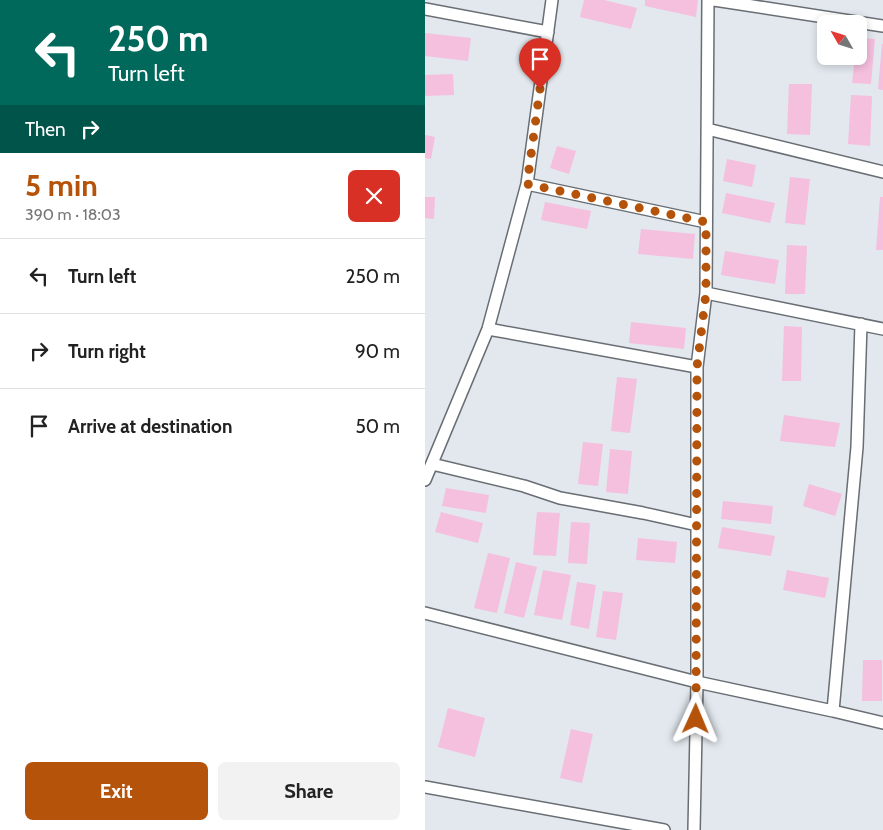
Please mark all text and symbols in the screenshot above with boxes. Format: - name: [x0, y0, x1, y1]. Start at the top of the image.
- north arrow: [817, 15, 867, 65]
- map controls: [817, 15, 867, 65]
- text: 250 m: [108, 17, 208, 60]
- icon: left: [25, 20, 90, 85]
- pin: [519, 38, 561, 89]
- icon: arrive: [526, 45, 554, 73]
- text: Turn left: [108, 60, 185, 87]
- icon: right: [76, 115, 104, 143]
- text: Then: [25, 118, 66, 141]
- text: 5 min: [25, 167, 98, 204]
- button: close: [348, 170, 400, 222]
- text: 390 m · 18:03: [25, 205, 121, 224]
- icon: left: [25, 262, 53, 290]
- text: Turn left: [68, 265, 136, 288]
- text: 250 m: [346, 265, 400, 288]
- icon: right: [25, 337, 53, 365]
- text: Turn right: [68, 340, 146, 363]
- text: 90 m: [355, 340, 400, 363]
- icon: arrive: [25, 412, 53, 440]
- text: Arrive at destination: [68, 415, 232, 438]
- text: 50 m: [356, 415, 400, 438]
- position arrow: [669, 692, 721, 744]
- button: Exit: [25, 762, 208, 820]
- button: Share: [218, 762, 400, 820]

